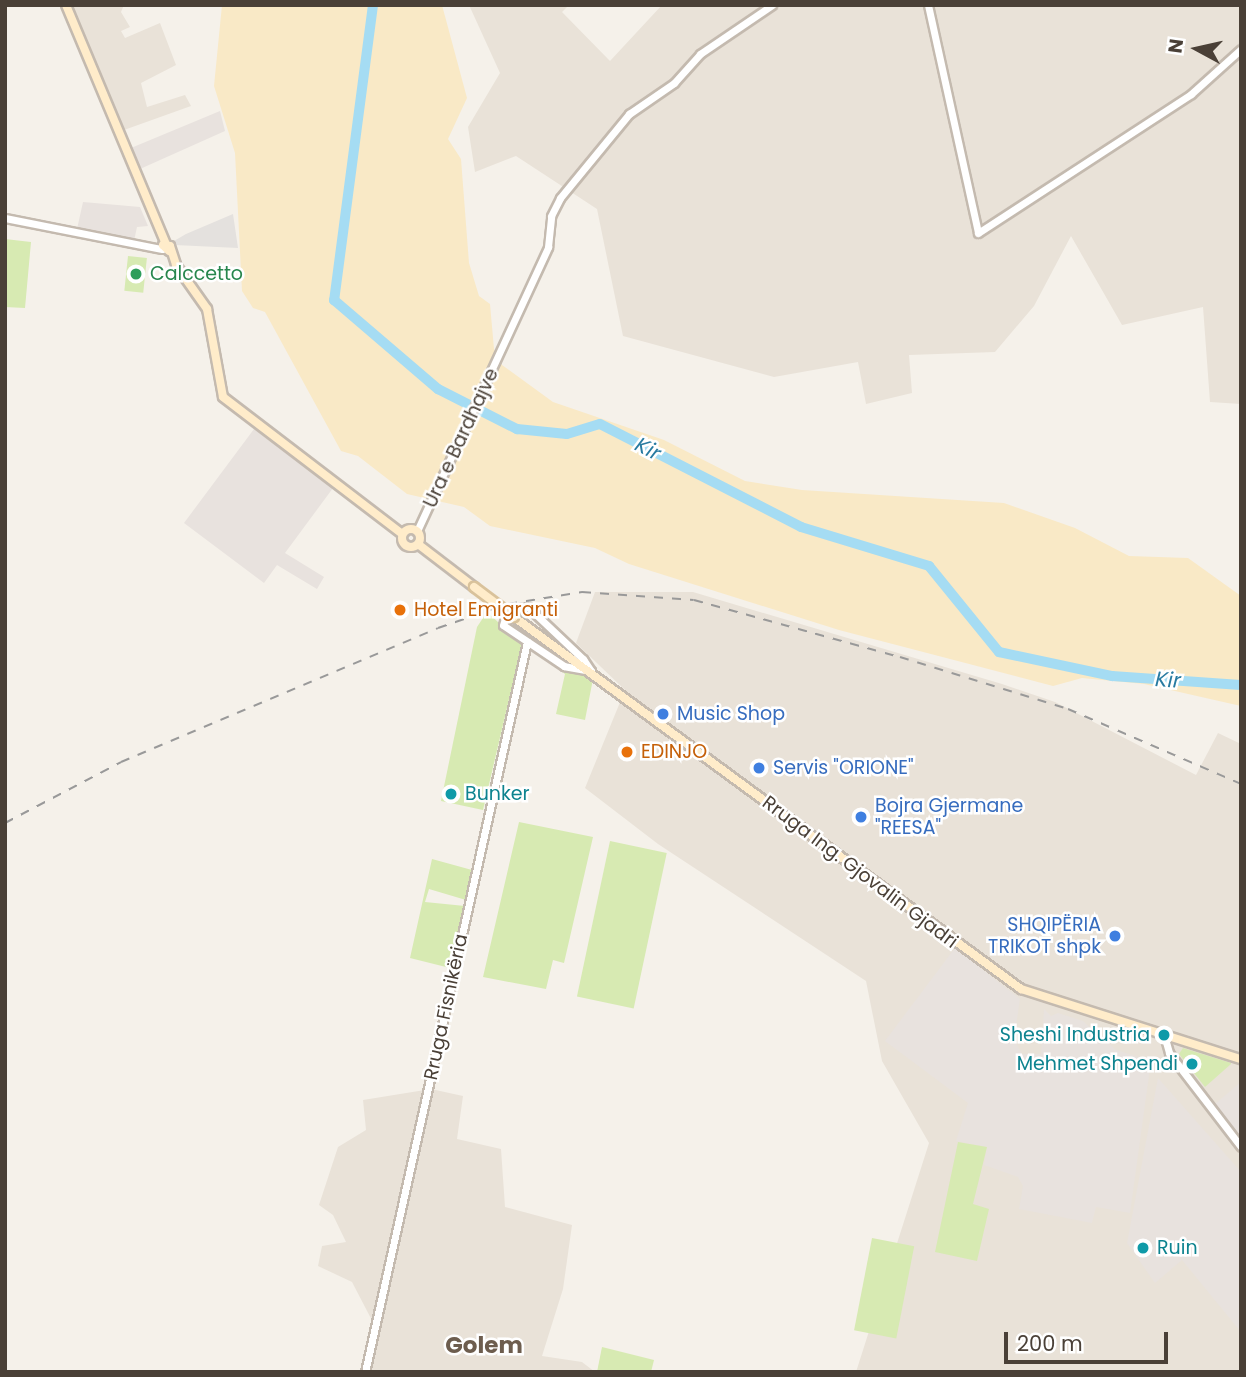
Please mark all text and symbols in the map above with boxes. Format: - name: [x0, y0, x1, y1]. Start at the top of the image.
- north arrow: [1162, 14, 1232, 84]
- text: N: [1161, 37, 1190, 55]
- place label: Calccetto: [150, 263, 243, 285]
- marker: Calccetto: [128, 266, 144, 282]
- street label: Ura e Bardhajve: [419, 365, 503, 511]
- water label: Kir: [631, 432, 665, 466]
- place label: Hotel Emigranti: [414, 599, 558, 621]
- marker: Hotel Emigranti: [392, 602, 408, 618]
- water label: Kir: [1154, 667, 1182, 693]
- place label: Music Shop: [677, 703, 785, 725]
- marker: Music Shop: [655, 706, 671, 722]
- place label: EDINJO: [641, 741, 707, 763]
- marker: EDINJO: [619, 744, 635, 760]
- place label: Servis "ORIONE": [773, 757, 914, 779]
- marker: Servis "ORIONE": [751, 760, 767, 776]
- place label: Bunker: [465, 783, 530, 805]
- marker: Bunker: [443, 786, 459, 802]
- street label: Rruga Ing. Gjovalin Gjadri: [758, 791, 962, 953]
- place label: Bojra Gjermane "REESA": [875, 795, 1023, 839]
- marker: Bojra Gjermane "REESA": [853, 809, 869, 825]
- place label: SHQIPËRIA TRIKOT shpk: [988, 914, 1101, 958]
- marker: SHQIPËRIA TRIKOT shpk: [1107, 928, 1123, 944]
- street label: Rruga Fisnikëria: [419, 932, 473, 1082]
- place label: Sheshi Industria: [1000, 1024, 1150, 1046]
- marker: Sheshi Industria: [1156, 1027, 1172, 1043]
- place label: Mehmet Shpendi: [1017, 1053, 1178, 1075]
- marker: Mehmet Shpendi: [1184, 1056, 1200, 1072]
- place label: Ruin: [1157, 1237, 1198, 1259]
- marker: Ruin: [1135, 1240, 1151, 1256]
- scale bar: [1008, 1318, 1172, 1362]
- text: 200 m: [1017, 1329, 1083, 1358]
- district label: Golem: [445, 1331, 523, 1359]

